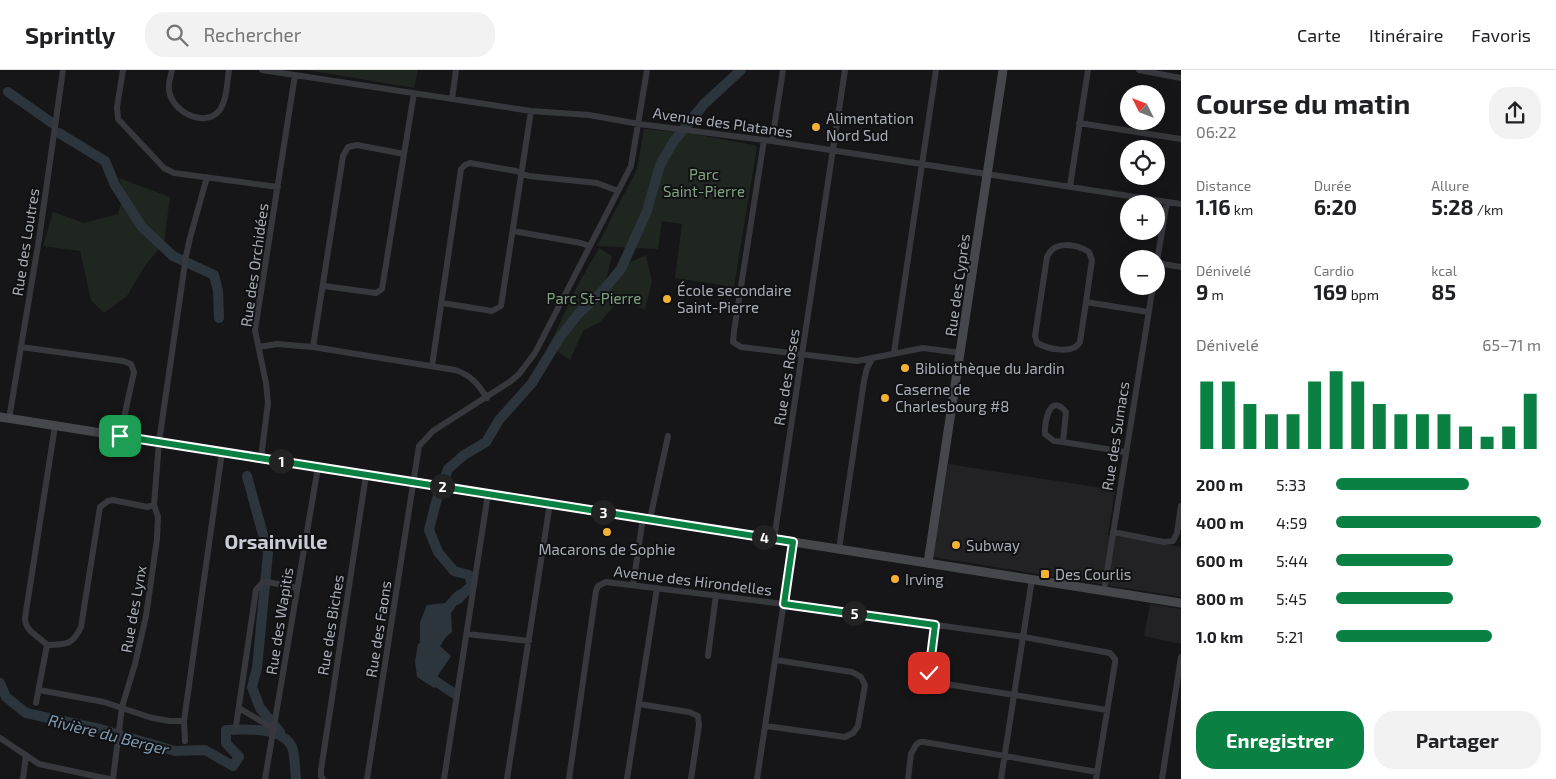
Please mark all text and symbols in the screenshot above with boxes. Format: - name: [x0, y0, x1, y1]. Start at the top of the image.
- search box: [145, 12, 495, 57]
- text: Sprintly: [25, 20, 115, 49]
- icon: search: [163, 21, 191, 49]
- text: Rechercher: [203, 23, 301, 46]
- text: Carte: [1297, 24, 1341, 46]
- text: Itinéraire: [1369, 24, 1443, 46]
- text: Favoris: [1471, 24, 1531, 46]
- north arrow: [1120, 85, 1165, 130]
- map controls: [1120, 85, 1165, 295]
- text: Course du matin: [1196, 86, 1410, 120]
- button: share: [1489, 87, 1541, 139]
- street label: Avenue des Platanes: [652, 103, 794, 141]
- place label: Alimentation Nord Sud: [826, 109, 914, 144]
- marker: Alimentation Nord Sud: [810, 121, 822, 133]
- text: 06:22: [1196, 122, 1237, 141]
- button: locate: [1120, 140, 1165, 185]
- park label: Parc Saint-Pierre: [663, 165, 745, 200]
- text: Distance: [1196, 177, 1251, 194]
- text: Durée: [1314, 177, 1351, 194]
- text: Allure: [1431, 177, 1469, 194]
- street label: Rue des Loutres: [8, 187, 42, 297]
- text: 1.16: [1196, 194, 1231, 219]
- text: 6:20: [1314, 194, 1357, 219]
- text: 5:28: [1431, 194, 1474, 219]
- button: +: [1120, 195, 1165, 240]
- text: km: [1231, 201, 1253, 218]
- text: /km: [1474, 201, 1503, 218]
- street label: Rue des Orchidées: [236, 202, 272, 328]
- street label: Rue des Cyprès: [941, 233, 973, 337]
- button: −: [1120, 250, 1165, 295]
- text: Dénivelé: [1196, 262, 1251, 279]
- text: Cardio: [1314, 262, 1354, 279]
- text: kcal: [1431, 262, 1457, 279]
- text: 9: [1196, 279, 1208, 304]
- text: 169: [1314, 279, 1348, 304]
- text: 85: [1431, 279, 1456, 304]
- place label: École secondaire Saint-Pierre: [677, 281, 792, 316]
- text: m: [1208, 286, 1224, 303]
- text: bpm: [1348, 286, 1379, 303]
- park label: Parc St-Pierre: [547, 289, 641, 307]
- marker: École secondaire Saint-Pierre: [661, 293, 673, 305]
- street label: Rue des Roses: [769, 327, 803, 427]
- text: Dénivelé: [1196, 335, 1259, 354]
- text: 65–71 m: [1482, 335, 1541, 354]
- place label: Bibliothèque du Jardin: [915, 359, 1065, 377]
- marker: Bibliothèque du Jardin: [899, 362, 911, 374]
- place label: Caserne de Charlesbourg #8: [895, 380, 1009, 415]
- street label: Rue des Sumacs: [1097, 380, 1133, 492]
- marker: Caserne de Charlesbourg #8: [879, 392, 891, 404]
- pin: [99, 415, 141, 457]
- icon: arrive: [106, 422, 134, 450]
- pin: 1: [268, 448, 294, 474]
- text: 1: [278, 453, 285, 470]
- pin: 2: [430, 474, 454, 498]
- text: 200 m: [1196, 475, 1243, 494]
- text: 5:33: [1276, 475, 1306, 494]
- text: 2: [438, 478, 447, 495]
- pin: 3: [590, 500, 616, 524]
- text: 3: [600, 504, 607, 521]
- text: 400 m: [1196, 513, 1244, 532]
- text: 4:59: [1276, 513, 1307, 532]
- pin: 4: [752, 524, 776, 550]
- marker: Macarons de Sophie: [601, 526, 613, 538]
- district label: Orsainville: [224, 529, 328, 553]
- text: 4: [760, 529, 769, 546]
- place label: Subway: [966, 536, 1020, 554]
- marker: Subway: [950, 539, 962, 551]
- place label: Macarons de Sophie: [538, 540, 676, 558]
- text: 600 m: [1196, 551, 1243, 570]
- text: 5:44: [1276, 551, 1308, 570]
- street label: Avenue des Hirondelles: [613, 561, 773, 599]
- street label: Rue des Lynx: [116, 564, 150, 654]
- place label: Des Courlis: [1055, 565, 1131, 583]
- street label: Rue des Wapitis: [262, 566, 296, 676]
- marker: Des Courlis: [1039, 568, 1051, 580]
- place label: Irving: [905, 570, 944, 588]
- street label: Rue des Biches: [313, 573, 347, 677]
- marker: Irving: [889, 573, 901, 585]
- street label: Rue des Faons: [361, 579, 395, 679]
- text: 800 m: [1196, 589, 1244, 608]
- text: 5:45: [1276, 589, 1307, 608]
- pin: 5: [842, 600, 866, 626]
- text: 5: [851, 605, 858, 622]
- text: 1.0 km: [1196, 627, 1243, 646]
- text: 5:21: [1276, 627, 1304, 646]
- pin: [908, 652, 950, 694]
- icon: check: [915, 659, 943, 687]
- water label: Rivière du Berger: [47, 710, 172, 758]
- button: Enregistrer: [1196, 711, 1364, 769]
- button: Partager: [1374, 711, 1541, 769]

